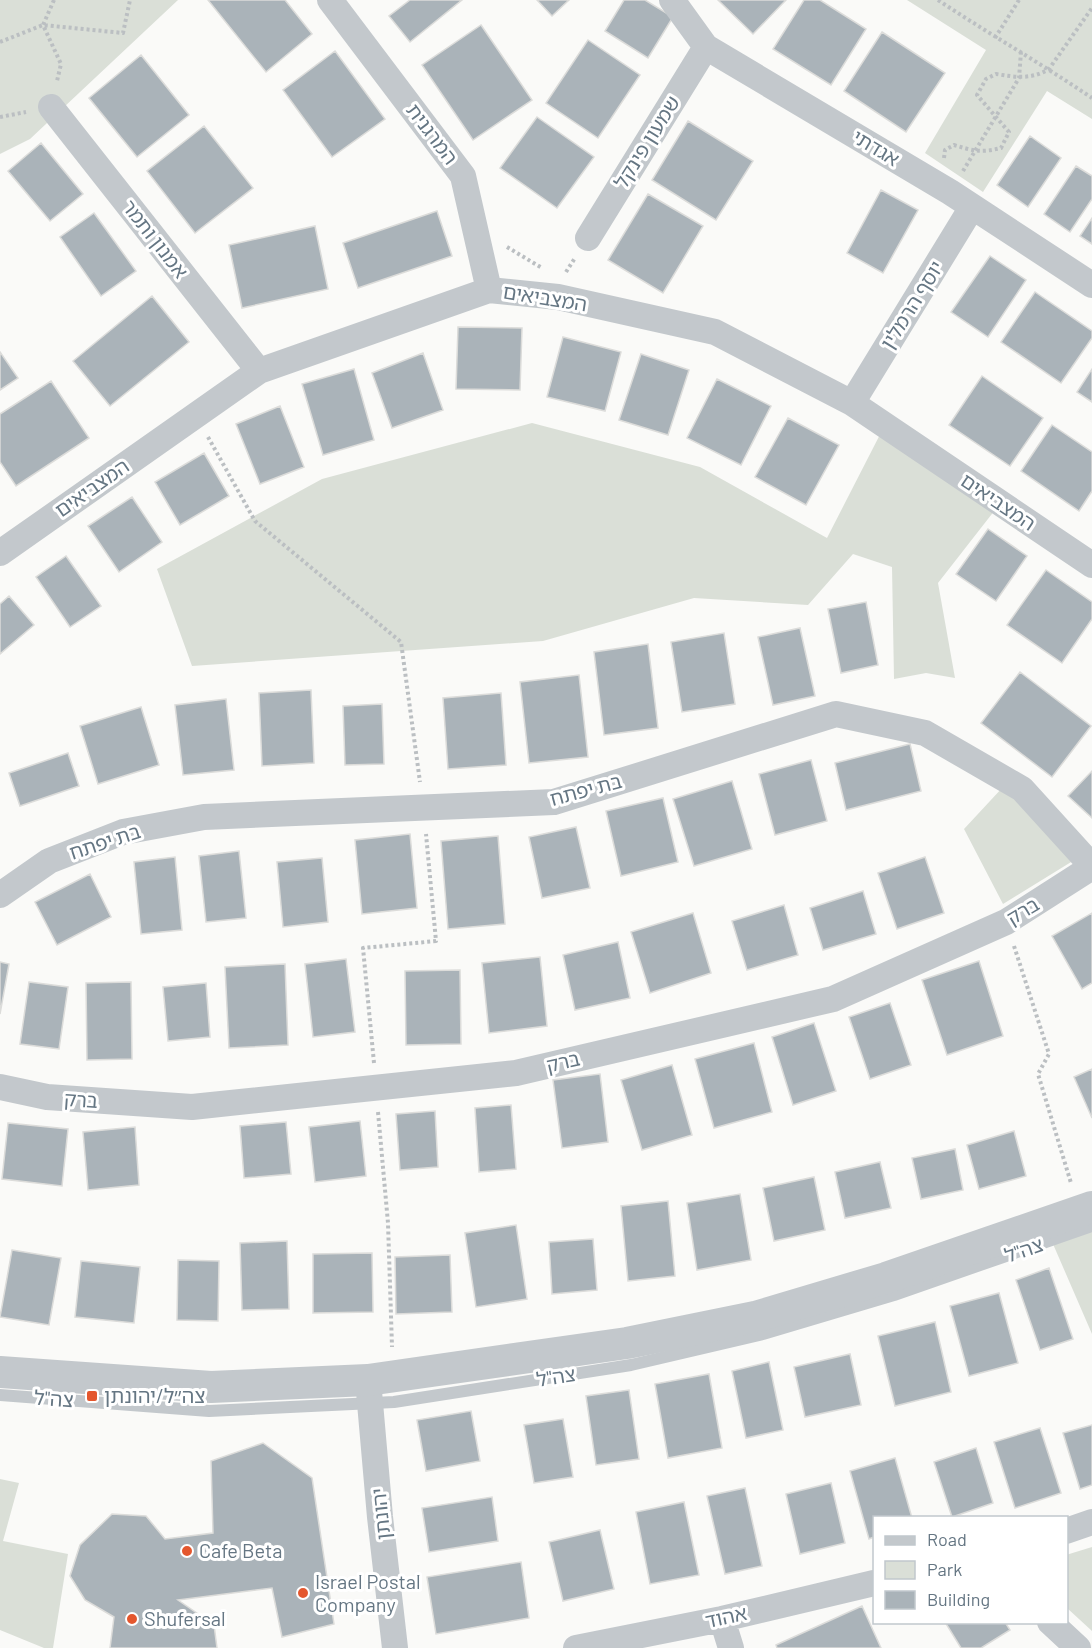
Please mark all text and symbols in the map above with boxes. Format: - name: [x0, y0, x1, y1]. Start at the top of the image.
- street label: שמעון פינקל: [608, 91, 684, 192]
- street label: המרגנית: [402, 98, 464, 169]
- street label: אגדתי: [849, 124, 904, 170]
- street label: אמנון ותמר: [118, 194, 194, 282]
- street label: יוסף הרמלין: [875, 256, 948, 353]
- street label: המצביאים: [501, 279, 589, 316]
- street label: המצביאים: [50, 453, 133, 521]
- street label: המצביאים: [957, 467, 1040, 535]
- street label: בת יפתח: [547, 768, 624, 810]
- street label: בת יפתח: [66, 818, 143, 864]
- street label: ברק: [1002, 891, 1043, 929]
- street label: ברק: [544, 1046, 582, 1077]
- street label: ברק: [63, 1086, 99, 1112]
- street label: צה"ל: [1001, 1231, 1046, 1267]
- street label: צה"ל: [535, 1361, 577, 1391]
- place label: צה״ל/יהונתן: [104, 1383, 205, 1407]
- street label: צה"ל: [34, 1385, 75, 1411]
- marker: צה״ל/יהונתן: [85, 1389, 99, 1403]
- street label: יהונתן: [365, 1487, 395, 1541]
- legend: [873, 1516, 1068, 1624]
- text: Road: [927, 1528, 967, 1550]
- place label: Cafe Beta: [199, 1538, 283, 1562]
- marker: Cafe Beta: [180, 1544, 194, 1558]
- text: Park: [927, 1558, 962, 1580]
- place label: Israel Postal Company: [315, 1569, 421, 1616]
- marker: Israel Postal Company: [296, 1586, 310, 1600]
- text: Building: [927, 1588, 990, 1610]
- street label: אהוד: [703, 1600, 749, 1632]
- place label: Shufersal: [144, 1606, 226, 1630]
- marker: Shufersal: [125, 1612, 139, 1626]

